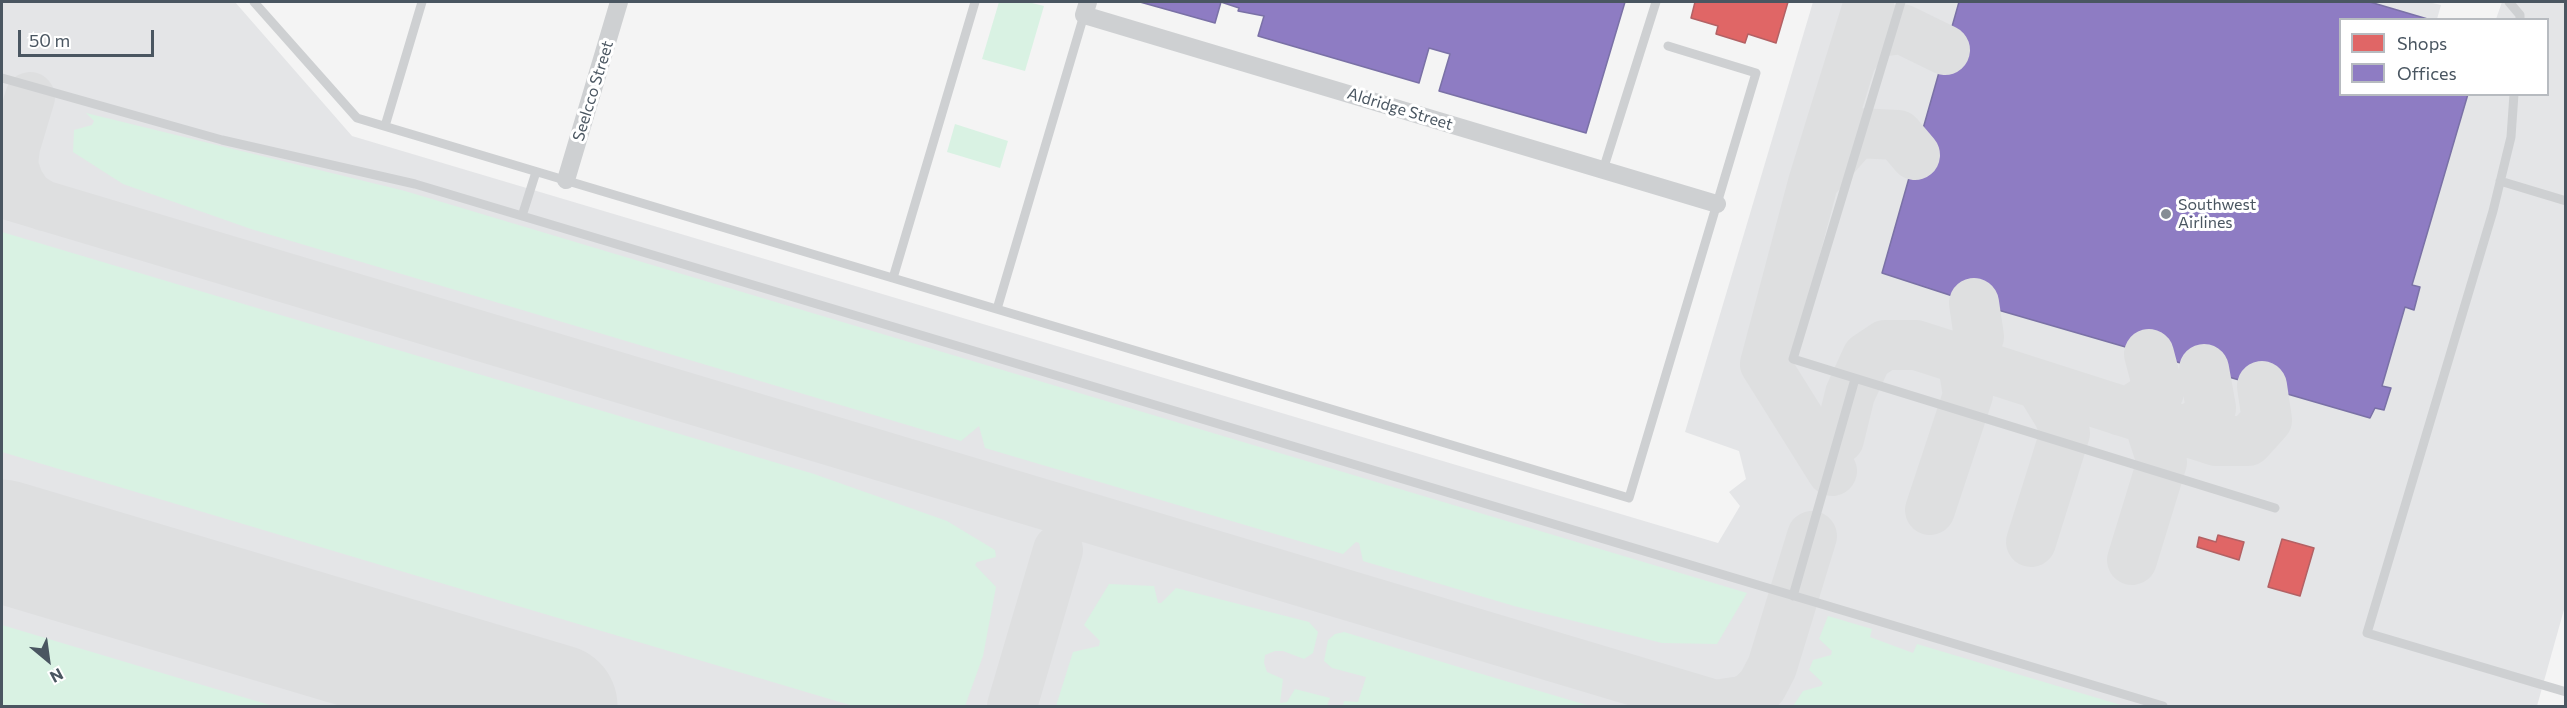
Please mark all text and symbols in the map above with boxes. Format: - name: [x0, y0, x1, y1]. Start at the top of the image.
- scale bar: [21, 18, 158, 56]
- legend: [2339, 18, 2549, 96]
- text: 50 m: [29, 29, 70, 51]
- text: Shops: [2397, 32, 2447, 54]
- street label: Seelcco Street: [569, 38, 617, 144]
- text: Offices: [2397, 62, 2457, 84]
- street label: Aldridge Street: [1345, 84, 1455, 134]
- place label: Southwest Airlines: [2178, 195, 2256, 233]
- marker: Southwest Airlines: [2159, 207, 2173, 221]
- north arrow: [18, 630, 78, 690]
- text: N: [47, 665, 67, 687]

